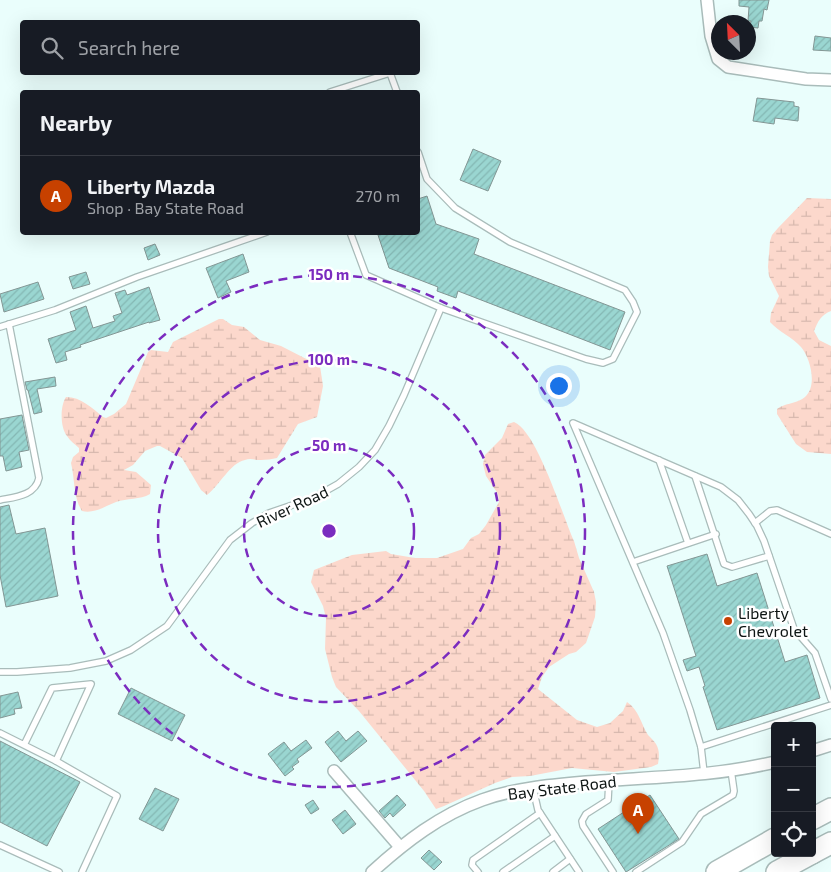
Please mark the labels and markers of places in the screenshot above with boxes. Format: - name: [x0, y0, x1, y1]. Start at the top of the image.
- centre of rings: [320, 522, 338, 540]
- place label: Liberty Chevrolet: [738, 603, 808, 640]
- marker: Liberty Chevrolet: [722, 615, 734, 627]
- pin: A: [622, 793, 654, 834]

